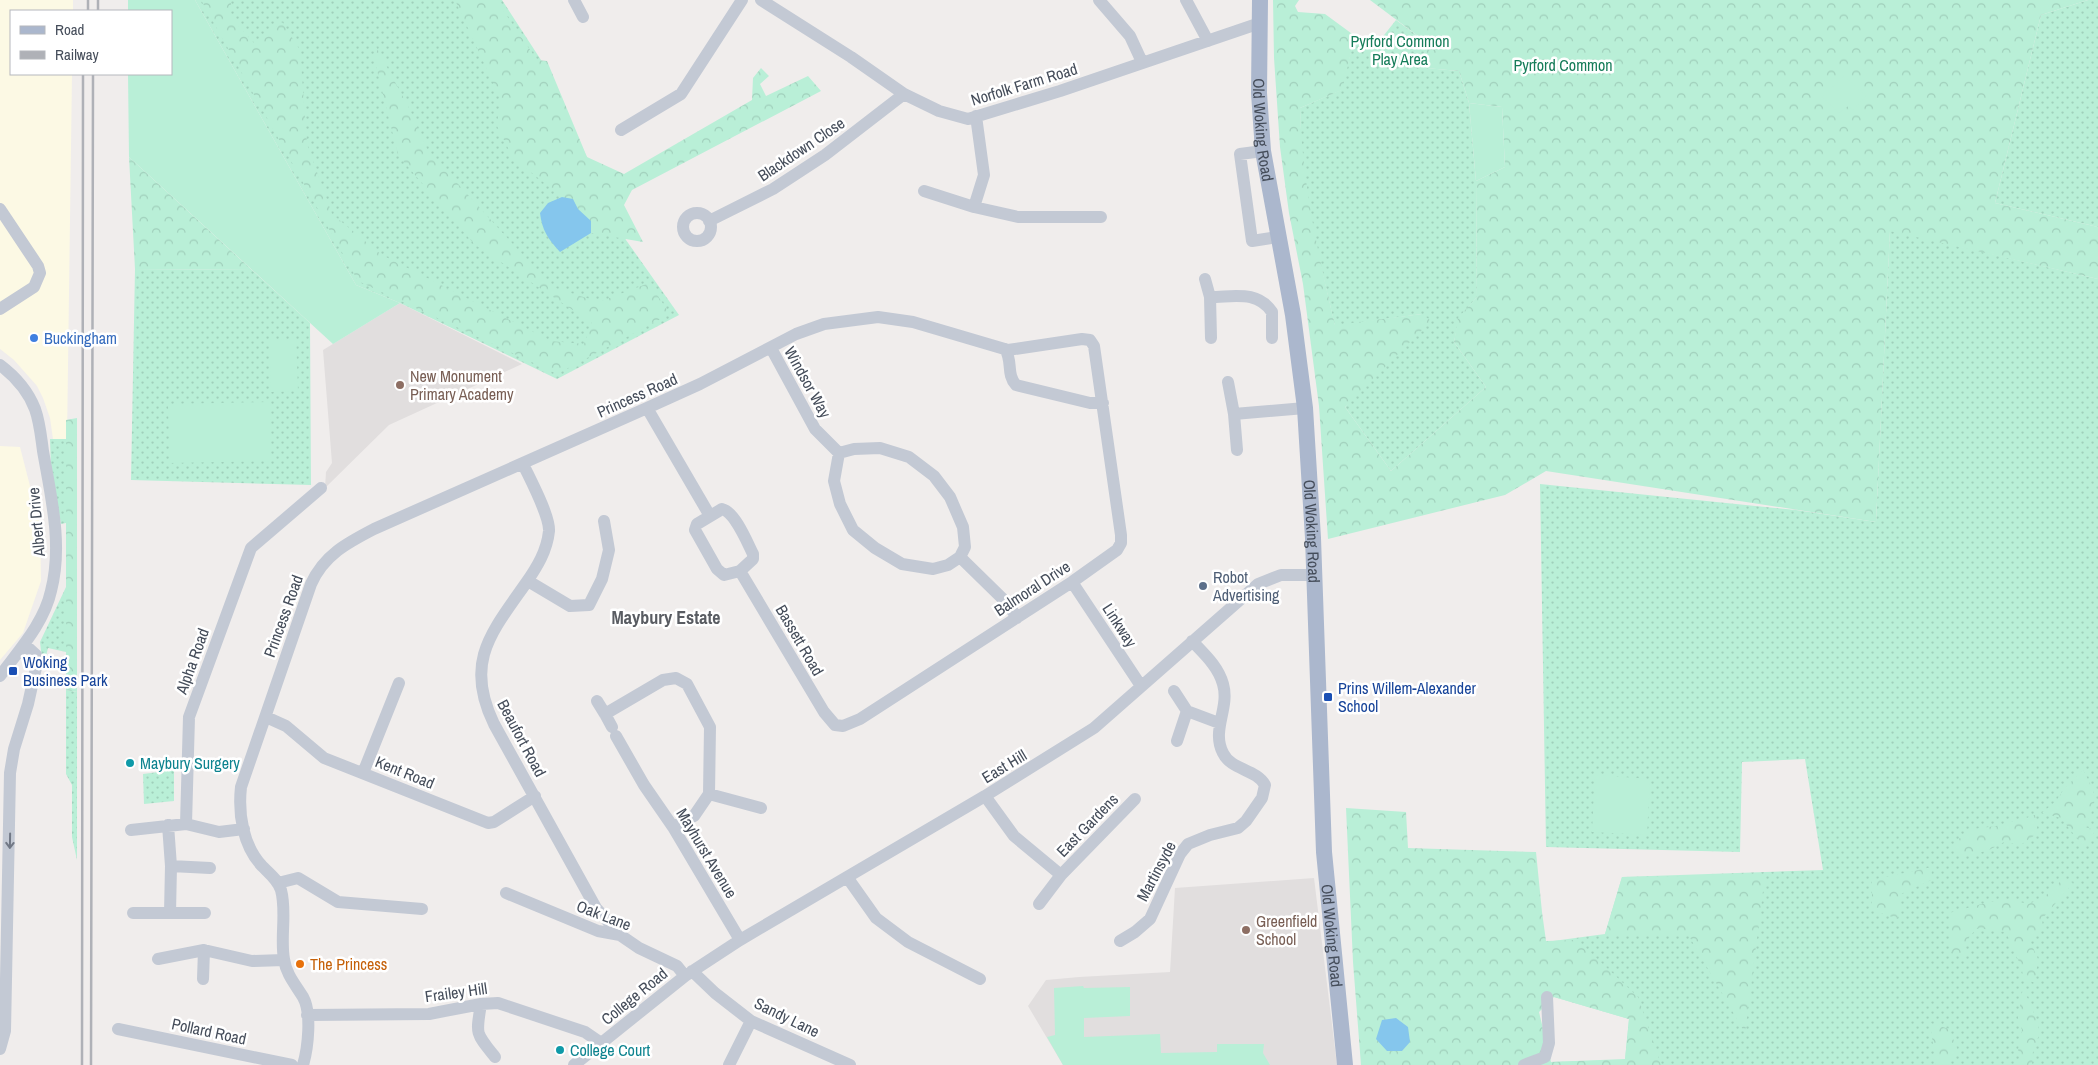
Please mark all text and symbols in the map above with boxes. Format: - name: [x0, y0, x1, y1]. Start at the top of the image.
- legend: [10, 10, 172, 75]
- text: Road: [55, 19, 84, 40]
- park label: Pyrford Common Play Area: [1350, 30, 1450, 70]
- text: Railway: [55, 44, 100, 65]
- park label: Pyrford Common: [1513, 54, 1613, 76]
- street label: Norfolk Farm Road: [968, 57, 1080, 111]
- street label: Old Woking Road: [1248, 78, 1279, 183]
- street label: Blackdown Close: [753, 112, 849, 186]
- place label: Buckingham: [44, 327, 117, 349]
- marker: Buckingham: [28, 332, 40, 344]
- street label: Windsor Way: [779, 342, 837, 422]
- place label: New Monument Primary Academy: [410, 365, 514, 405]
- street label: Princess Road: [593, 367, 681, 423]
- marker: New Monument Primary Academy: [394, 379, 406, 391]
- street label: Old Woking Road: [1298, 479, 1326, 583]
- street label: Albert Drive: [22, 487, 50, 558]
- street label: Balmoral Drive: [990, 555, 1074, 621]
- place label: Robot Advertising: [1212, 566, 1280, 606]
- street label: Princess Road: [258, 572, 308, 660]
- marker: Robot Advertising: [1197, 580, 1209, 592]
- street label: Linkway: [1098, 599, 1143, 652]
- street label: Bassett Road: [771, 600, 829, 680]
- district label: Maybury Estate: [611, 605, 721, 630]
- street label: Alpha Road: [170, 625, 214, 698]
- place label: Woking Business Park: [23, 651, 108, 691]
- marker: Woking Business Park: [7, 665, 19, 677]
- place label: Prins Willem-Alexander School: [1338, 677, 1476, 717]
- marker: Prins Willem-Alexander School: [1322, 691, 1334, 703]
- street label: Beaufort Road: [492, 695, 552, 781]
- street label: East Hill: [977, 744, 1031, 788]
- street label: Kent Road: [372, 750, 438, 794]
- place label: Maybury Surgery: [140, 752, 240, 774]
- marker: Maybury Surgery: [124, 757, 136, 769]
- street label: East Gardens: [1051, 789, 1123, 861]
- street label: Mayhurst Avenue: [672, 804, 742, 902]
- one-way arrow: [5, 833, 14, 849]
- street label: Martinsyde: [1131, 837, 1181, 905]
- street label: Old Woking Road: [1316, 883, 1348, 988]
- street label: Oak Lane: [573, 895, 635, 935]
- place label: Greenfield School: [1256, 910, 1317, 950]
- marker: Greenfield School: [1240, 924, 1252, 936]
- place label: The Princess: [310, 953, 387, 975]
- marker: The Princess: [294, 958, 306, 970]
- street label: College Road: [596, 962, 672, 1030]
- street label: Frailey Hill: [423, 977, 489, 1007]
- street label: Sandy Lane: [751, 992, 823, 1042]
- street label: Pollard Road: [170, 1012, 248, 1050]
- place label: College Court: [570, 1039, 651, 1061]
- marker: College Court: [554, 1044, 566, 1056]

